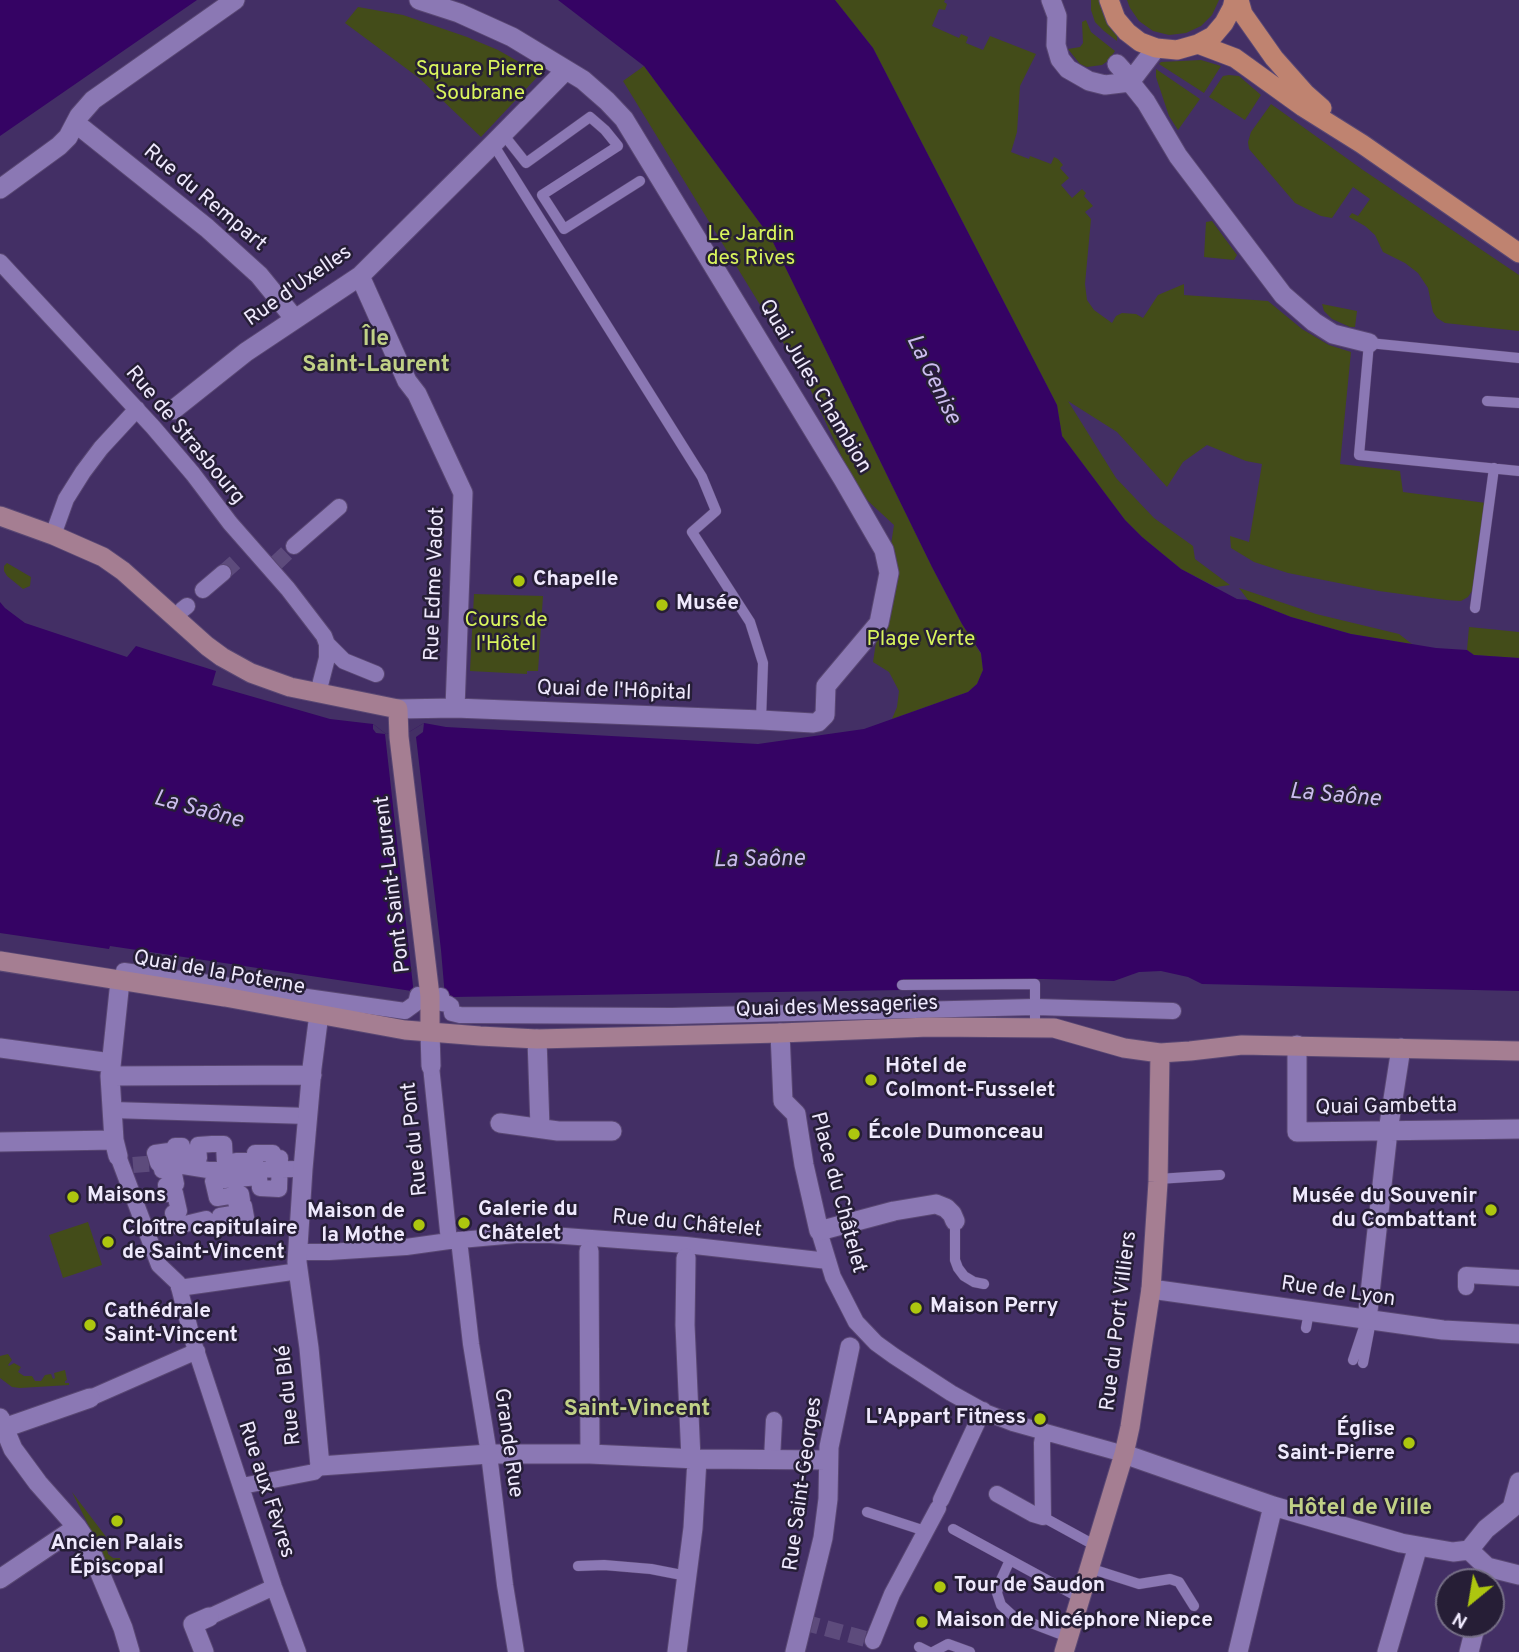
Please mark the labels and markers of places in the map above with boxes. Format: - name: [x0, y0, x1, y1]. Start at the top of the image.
- place label: Chapelle: [533, 568, 619, 594]
- marker: Chapelle: [511, 573, 527, 589]
- place label: Musée: [676, 592, 739, 618]
- marker: Musée: [654, 597, 670, 613]
- place label: Hôtel de Colmont-Fusselet: [885, 1055, 1055, 1105]
- marker: Hôtel de Colmont-Fusselet: [863, 1072, 879, 1088]
- place label: École Dumonceau: [868, 1121, 1044, 1147]
- marker: École Dumonceau: [846, 1126, 862, 1142]
- place label: Maisons: [87, 1184, 166, 1210]
- place label: Musée du Souvenir du Combattant: [1292, 1185, 1477, 1235]
- marker: Maisons: [65, 1189, 81, 1205]
- place label: Galerie du Châtelet: [478, 1198, 578, 1248]
- place label: Maison de la Mothe: [307, 1200, 405, 1250]
- marker: Musée du Souvenir du Combattant: [1483, 1202, 1499, 1218]
- marker: Galerie du Châtelet: [456, 1215, 472, 1231]
- place label: Cloître capitulaire de Saint-Vincent: [122, 1217, 298, 1267]
- marker: Maison de la Mothe: [411, 1217, 427, 1233]
- marker: Cloître capitulaire de Saint-Vincent: [100, 1234, 116, 1250]
- place label: Maison Perry: [930, 1295, 1058, 1321]
- place label: Cathédrale Saint-Vincent: [104, 1300, 238, 1350]
- marker: Maison Perry: [908, 1300, 924, 1316]
- marker: Cathédrale Saint-Vincent: [82, 1317, 98, 1333]
- place label: L'Appart Fitness: [865, 1406, 1026, 1432]
- marker: L'Appart Fitness: [1032, 1411, 1048, 1427]
- place label: Église Saint-Pierre: [1277, 1418, 1395, 1468]
- marker: Église Saint-Pierre: [1401, 1435, 1417, 1451]
- marker: Ancien Palais Épiscopal: [109, 1513, 125, 1529]
- place label: Ancien Palais Épiscopal: [50, 1532, 184, 1582]
- place label: Tour de Saudon: [954, 1574, 1105, 1600]
- marker: Tour de Saudon: [932, 1579, 948, 1595]
- place label: Maison de Nicéphore Niepce: [936, 1609, 1213, 1635]
- marker: Maison de Nicéphore Niepce: [914, 1614, 930, 1630]

